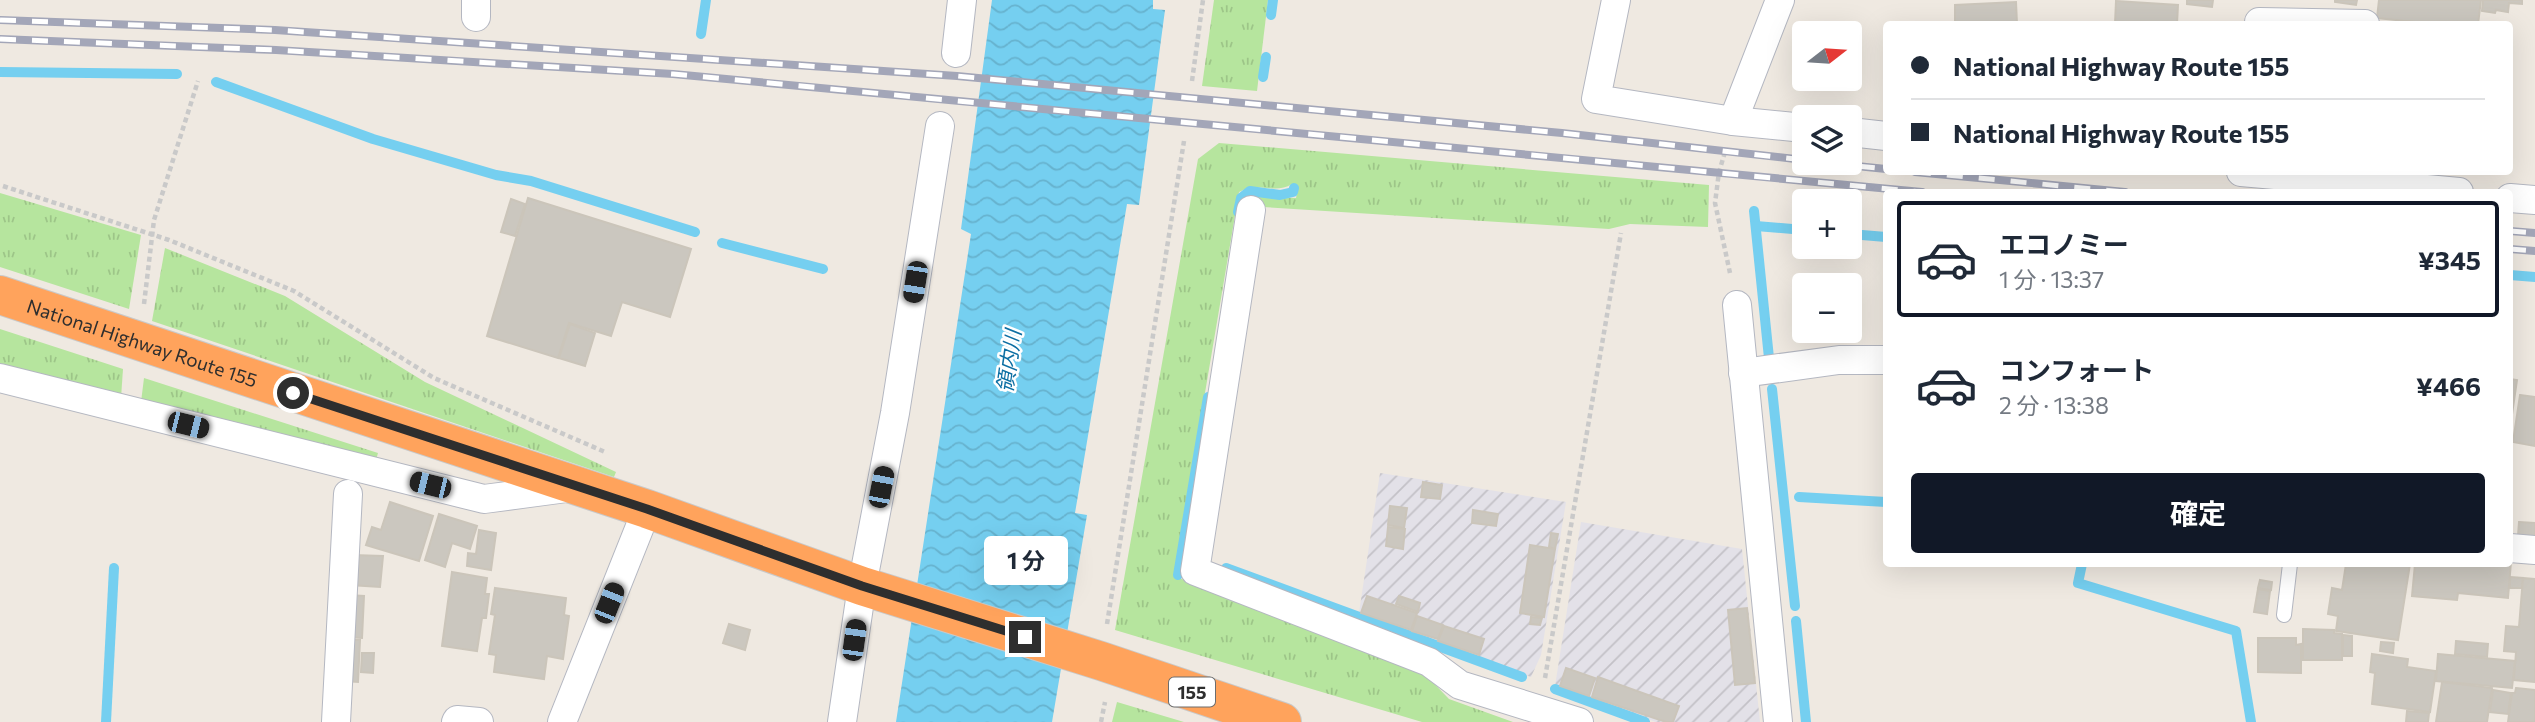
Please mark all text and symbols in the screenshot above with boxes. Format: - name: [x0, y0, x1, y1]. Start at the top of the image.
- north arrow: [1792, 21, 1862, 91]
- map controls: [1792, 21, 1862, 343]
- text: National Highway Route 155: [1953, 50, 2289, 81]
- button: layers: [1792, 105, 1862, 175]
- text: National Highway Route 155: [1953, 117, 2289, 148]
- button: +: [1792, 189, 1862, 259]
- icon: car: [1915, 228, 1978, 291]
- text: エコノミー: [1999, 228, 2129, 259]
- text: ¥345: [2418, 244, 2481, 275]
- car: [902, 260, 929, 304]
- text: 1 分 · 13:37: [1999, 265, 2104, 293]
- button: −: [1792, 273, 1862, 343]
- street label: National Highway Route 155: [24, 293, 261, 391]
- water label: 領内川: [991, 326, 1025, 394]
- icon: car: [1915, 354, 1978, 417]
- text: コンフォート: [1999, 354, 2154, 385]
- text: ¥466: [2416, 370, 2481, 401]
- route start: [277, 377, 309, 409]
- text: 2 分 · 13:38: [1999, 391, 2109, 419]
- car: [166, 410, 211, 440]
- car: [867, 464, 896, 510]
- car: [408, 470, 453, 500]
- button: 確定: [1911, 473, 2485, 553]
- callout: 1 分: [983, 536, 1067, 584]
- text: 1 分: [1007, 546, 1045, 574]
- car: [592, 580, 627, 626]
- car: [841, 618, 868, 662]
- route end: [1009, 621, 1041, 653]
- road number: 155: [1169, 678, 1215, 706]

